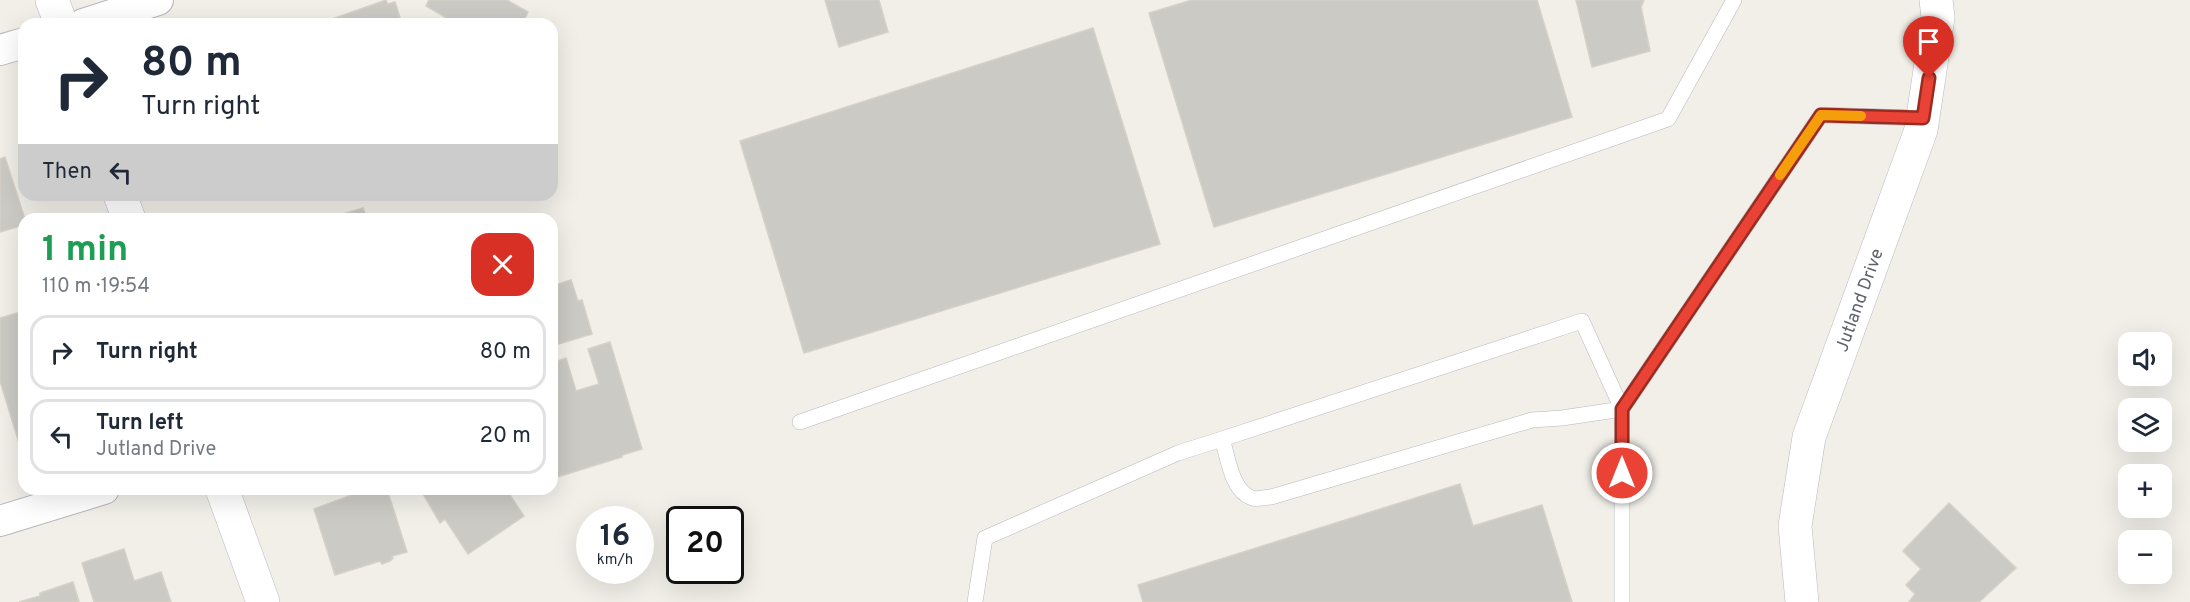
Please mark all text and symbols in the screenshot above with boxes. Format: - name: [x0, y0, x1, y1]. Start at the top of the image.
- pin: [1903, 16, 1954, 78]
- icon: arrive: [1912, 25, 1945, 58]
- text: 80 m: [141, 38, 242, 91]
- icon: right: [42, 42, 120, 120]
- text: Turn right: [141, 90, 260, 124]
- icon: left: [104, 156, 137, 189]
- text: Then: [42, 159, 92, 186]
- text: 1 min: [42, 228, 128, 274]
- button: close: [471, 233, 534, 296]
- street label: Jutland Drive: [1831, 246, 1890, 355]
- text: 110 m · 19:54: [42, 274, 150, 300]
- map controls: [2118, 332, 2172, 584]
- button: sound: [2118, 332, 2172, 386]
- icon: right: [45, 336, 78, 369]
- text: Turn right: [96, 339, 198, 366]
- text: 80 m: [480, 339, 531, 366]
- button: layers: [2118, 398, 2172, 452]
- text: Turn left: [96, 410, 184, 437]
- icon: left: [45, 420, 78, 453]
- text: 20 m: [480, 423, 531, 450]
- text: Jutland Drive: [96, 437, 216, 463]
- position arrow: [1590, 441, 1654, 505]
- button: +: [2118, 464, 2172, 518]
- speed limit sign: 20: [666, 506, 744, 584]
- text: 16: [600, 519, 630, 556]
- button: −: [2118, 530, 2172, 584]
- text: km/h: [597, 551, 633, 570]

